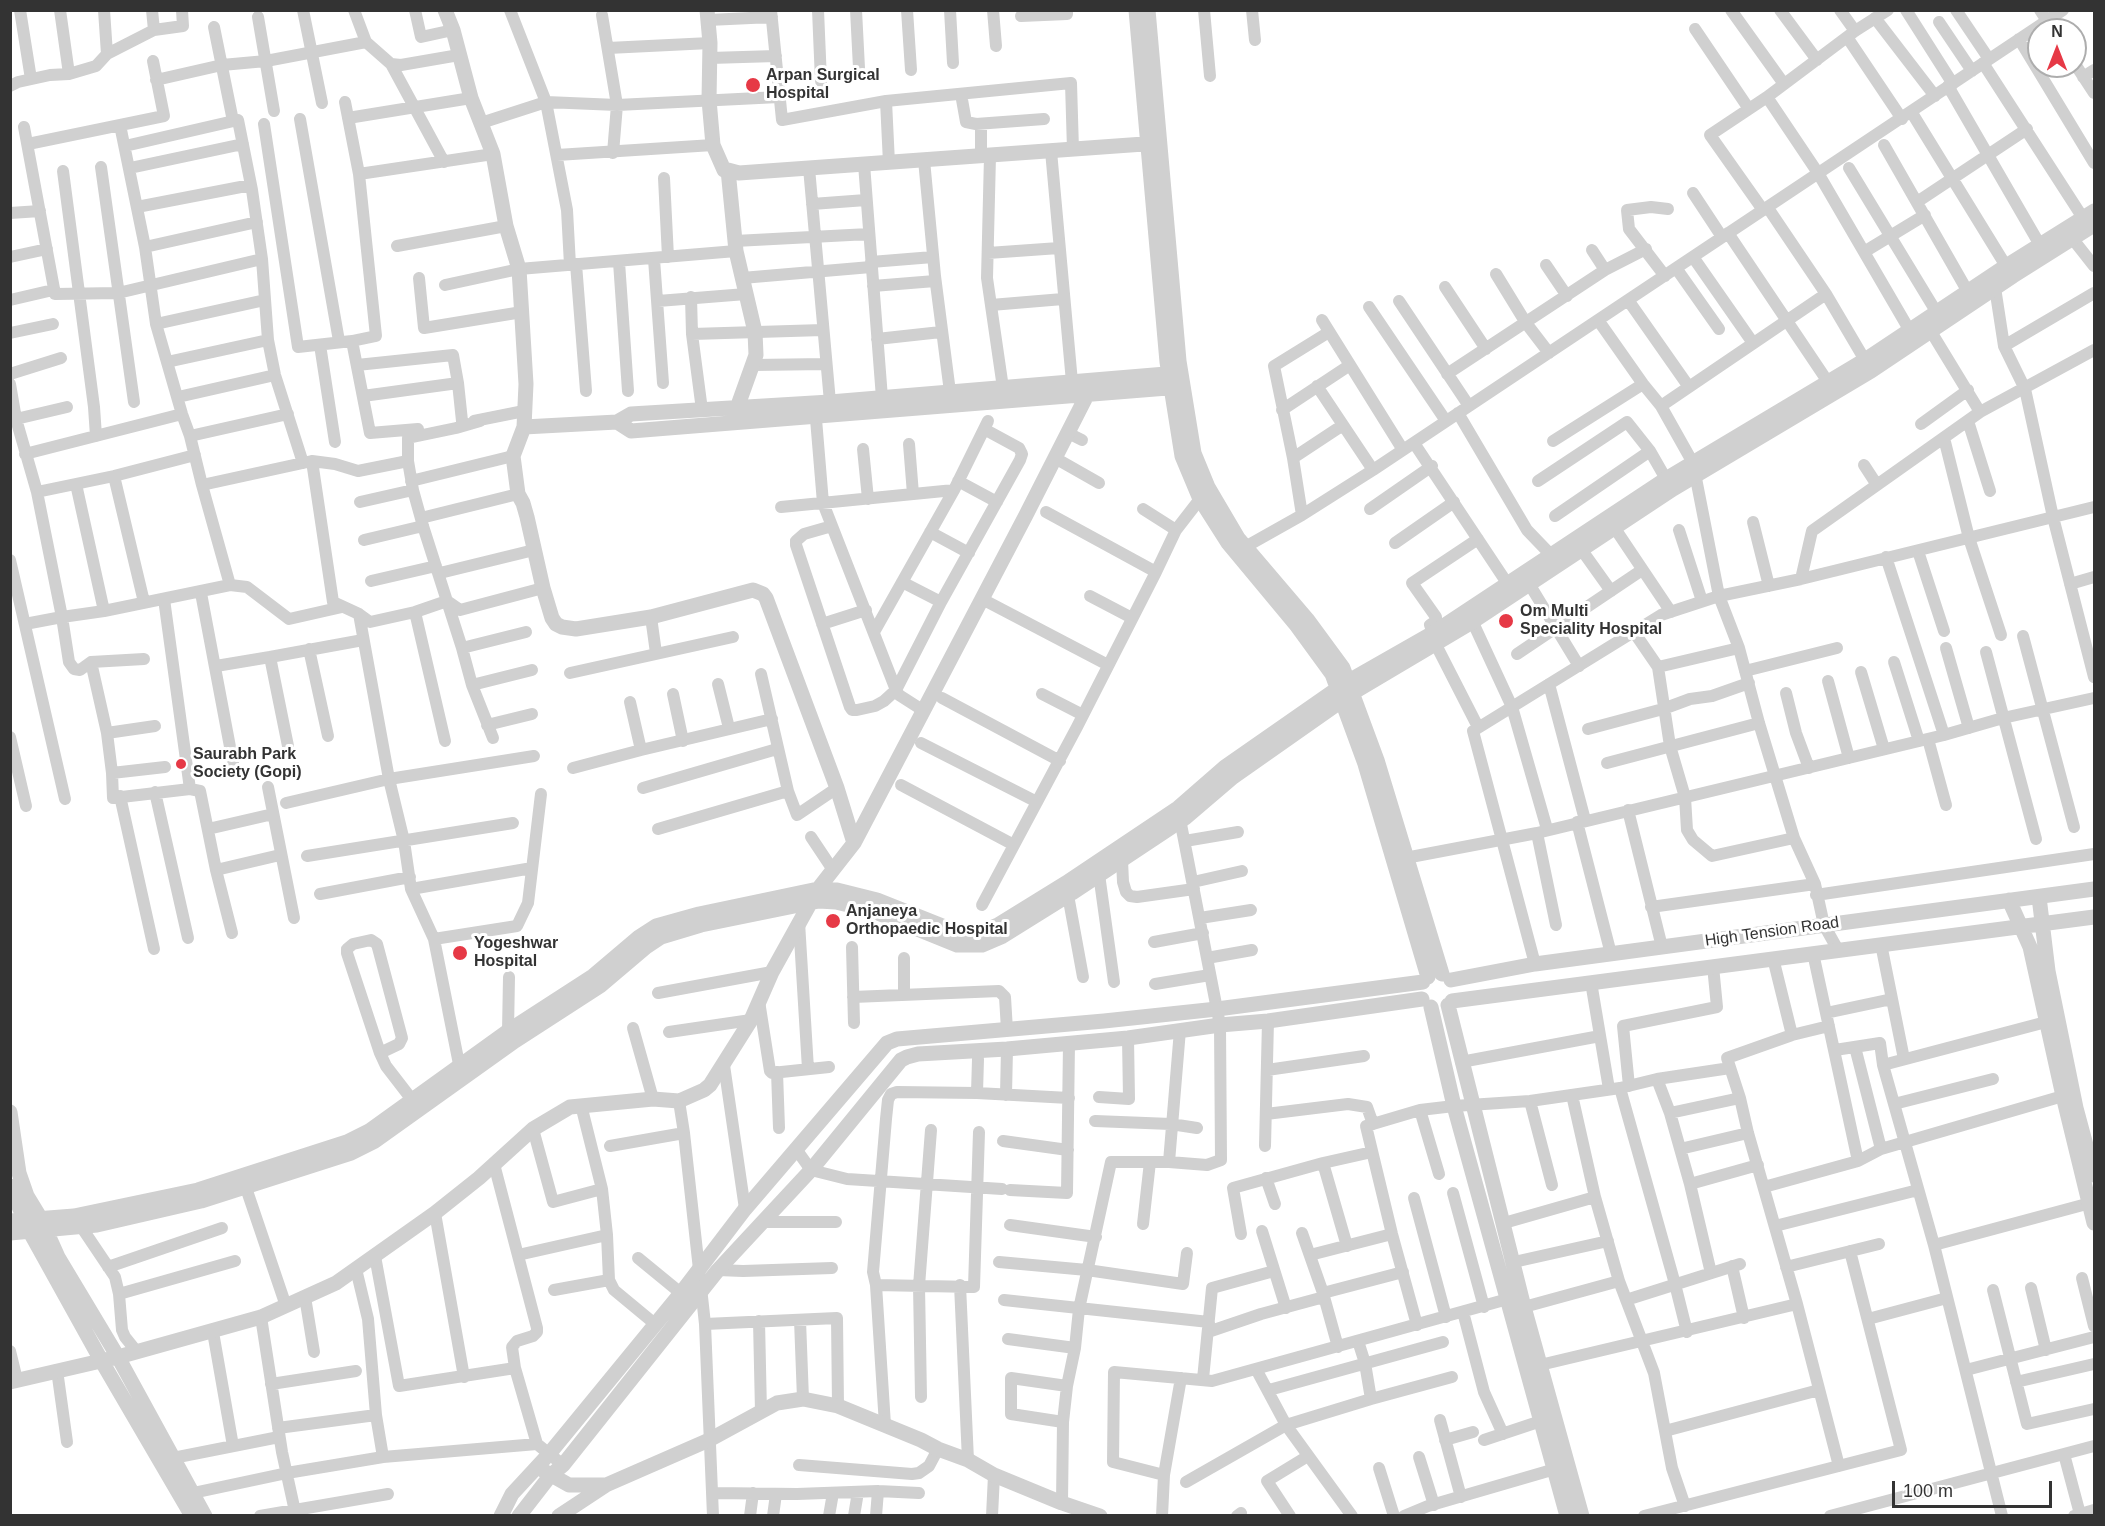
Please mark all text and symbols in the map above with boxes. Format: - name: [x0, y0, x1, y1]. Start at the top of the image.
- north arrow: [2027, 18, 2087, 78]
- text: N: [2051, 23, 2063, 40]
- place label: Arpan Surgical Hospital: [766, 66, 880, 104]
- marker: Arpan Surgical Hospital: [744, 76, 762, 94]
- place label: Om Multi Speciality Hospital: [1520, 602, 1662, 640]
- marker: Om Multi Speciality Hospital: [1497, 612, 1515, 630]
- place label: Saurabh Park Society (Gopi): [193, 745, 301, 783]
- marker: Saurabh Park Society (Gopi): [174, 757, 188, 771]
- place label: Anjaneya Orthopaedic Hospital: [846, 902, 1008, 940]
- marker: Anjaneya Orthopaedic Hospital: [824, 912, 842, 930]
- street label: High Tension Road: [1704, 913, 1840, 951]
- place label: Yogeshwar Hospital: [474, 934, 558, 972]
- marker: Yogeshwar Hospital: [451, 944, 469, 962]
- scale bar: [1895, 1469, 2056, 1507]
- text: 100 m: [1903, 1481, 1953, 1501]

